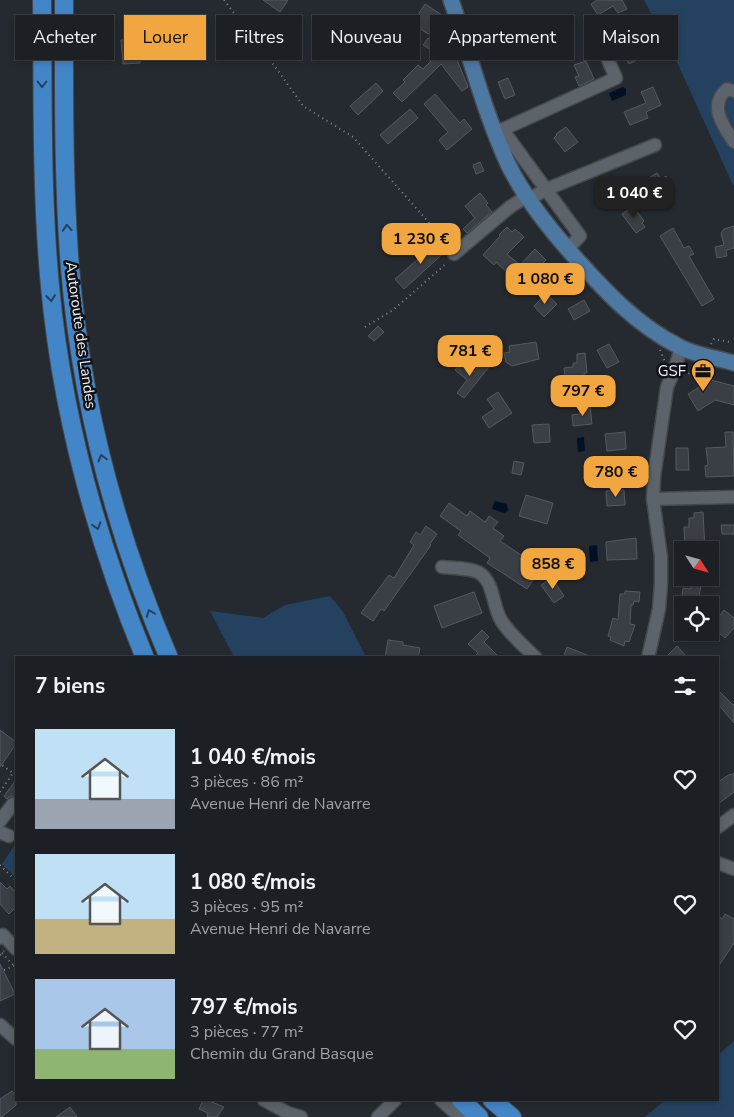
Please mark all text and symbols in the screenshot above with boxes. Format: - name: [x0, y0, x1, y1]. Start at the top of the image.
- chip: Acheter: [15, 15, 114, 60]
- chip: Louer: [124, 15, 206, 60]
- chip: Filtres: [216, 15, 302, 60]
- chip: Nouveau: [312, 15, 420, 60]
- chip: Appartement: [430, 15, 574, 60]
- chip: Maison: [584, 15, 678, 60]
- one-way arrow: [37, 80, 48, 88]
- pin: 1 040 €: [588, 176, 680, 219]
- text: 1 040 €: [606, 182, 662, 204]
- pin: 1 230 €: [375, 222, 467, 265]
- one-way arrow: [62, 224, 73, 232]
- text: 1 230 €: [393, 228, 449, 250]
- street label: Autoroute des Landes: [61, 260, 101, 410]
- pin: 1 080 €: [499, 262, 591, 305]
- text: 1 080 €: [517, 268, 573, 290]
- one-way arrow: [45, 295, 56, 303]
- pin: 781 €: [435, 334, 505, 377]
- text: 781 €: [449, 340, 491, 362]
- office icon: GSF: [690, 358, 716, 392]
- place label: GSF: [658, 361, 686, 381]
- pin: 797 €: [548, 374, 618, 417]
- text: 797 €: [562, 380, 604, 402]
- one-way arrow: [97, 454, 107, 462]
- pin: 780 €: [581, 456, 651, 498]
- text: 780 €: [595, 461, 637, 483]
- one-way arrow: [92, 521, 102, 530]
- north arrow: [674, 541, 719, 586]
- map controls: [674, 541, 719, 641]
- pin: 858 €: [518, 548, 588, 590]
- text: 858 €: [532, 553, 574, 575]
- button: locate: [674, 596, 719, 641]
- one-way arrow: [146, 609, 156, 617]
- text: 7 biens: [35, 672, 105, 700]
- icon: filters: [671, 672, 699, 700]
- text: 1 040 €/mois: [190, 743, 316, 771]
- icon: home: [75, 749, 135, 809]
- icon: heart: [671, 765, 699, 793]
- text: 3 pièces · 86 m²: [190, 771, 304, 793]
- text: Avenue Henri de Navarre: [190, 793, 371, 815]
- text: 1 080 €/mois: [190, 868, 316, 896]
- icon: home: [75, 874, 135, 934]
- icon: heart: [671, 890, 699, 918]
- text: 3 pièces · 95 m²: [190, 896, 304, 918]
- text: Avenue Henri de Navarre: [190, 918, 371, 940]
- text: 797 €/mois: [190, 993, 298, 1021]
- icon: home: [75, 999, 135, 1059]
- icon: heart: [671, 1015, 699, 1043]
- text: 3 pièces · 77 m²: [190, 1021, 304, 1043]
- text: Chemin du Grand Basque: [190, 1043, 373, 1065]

